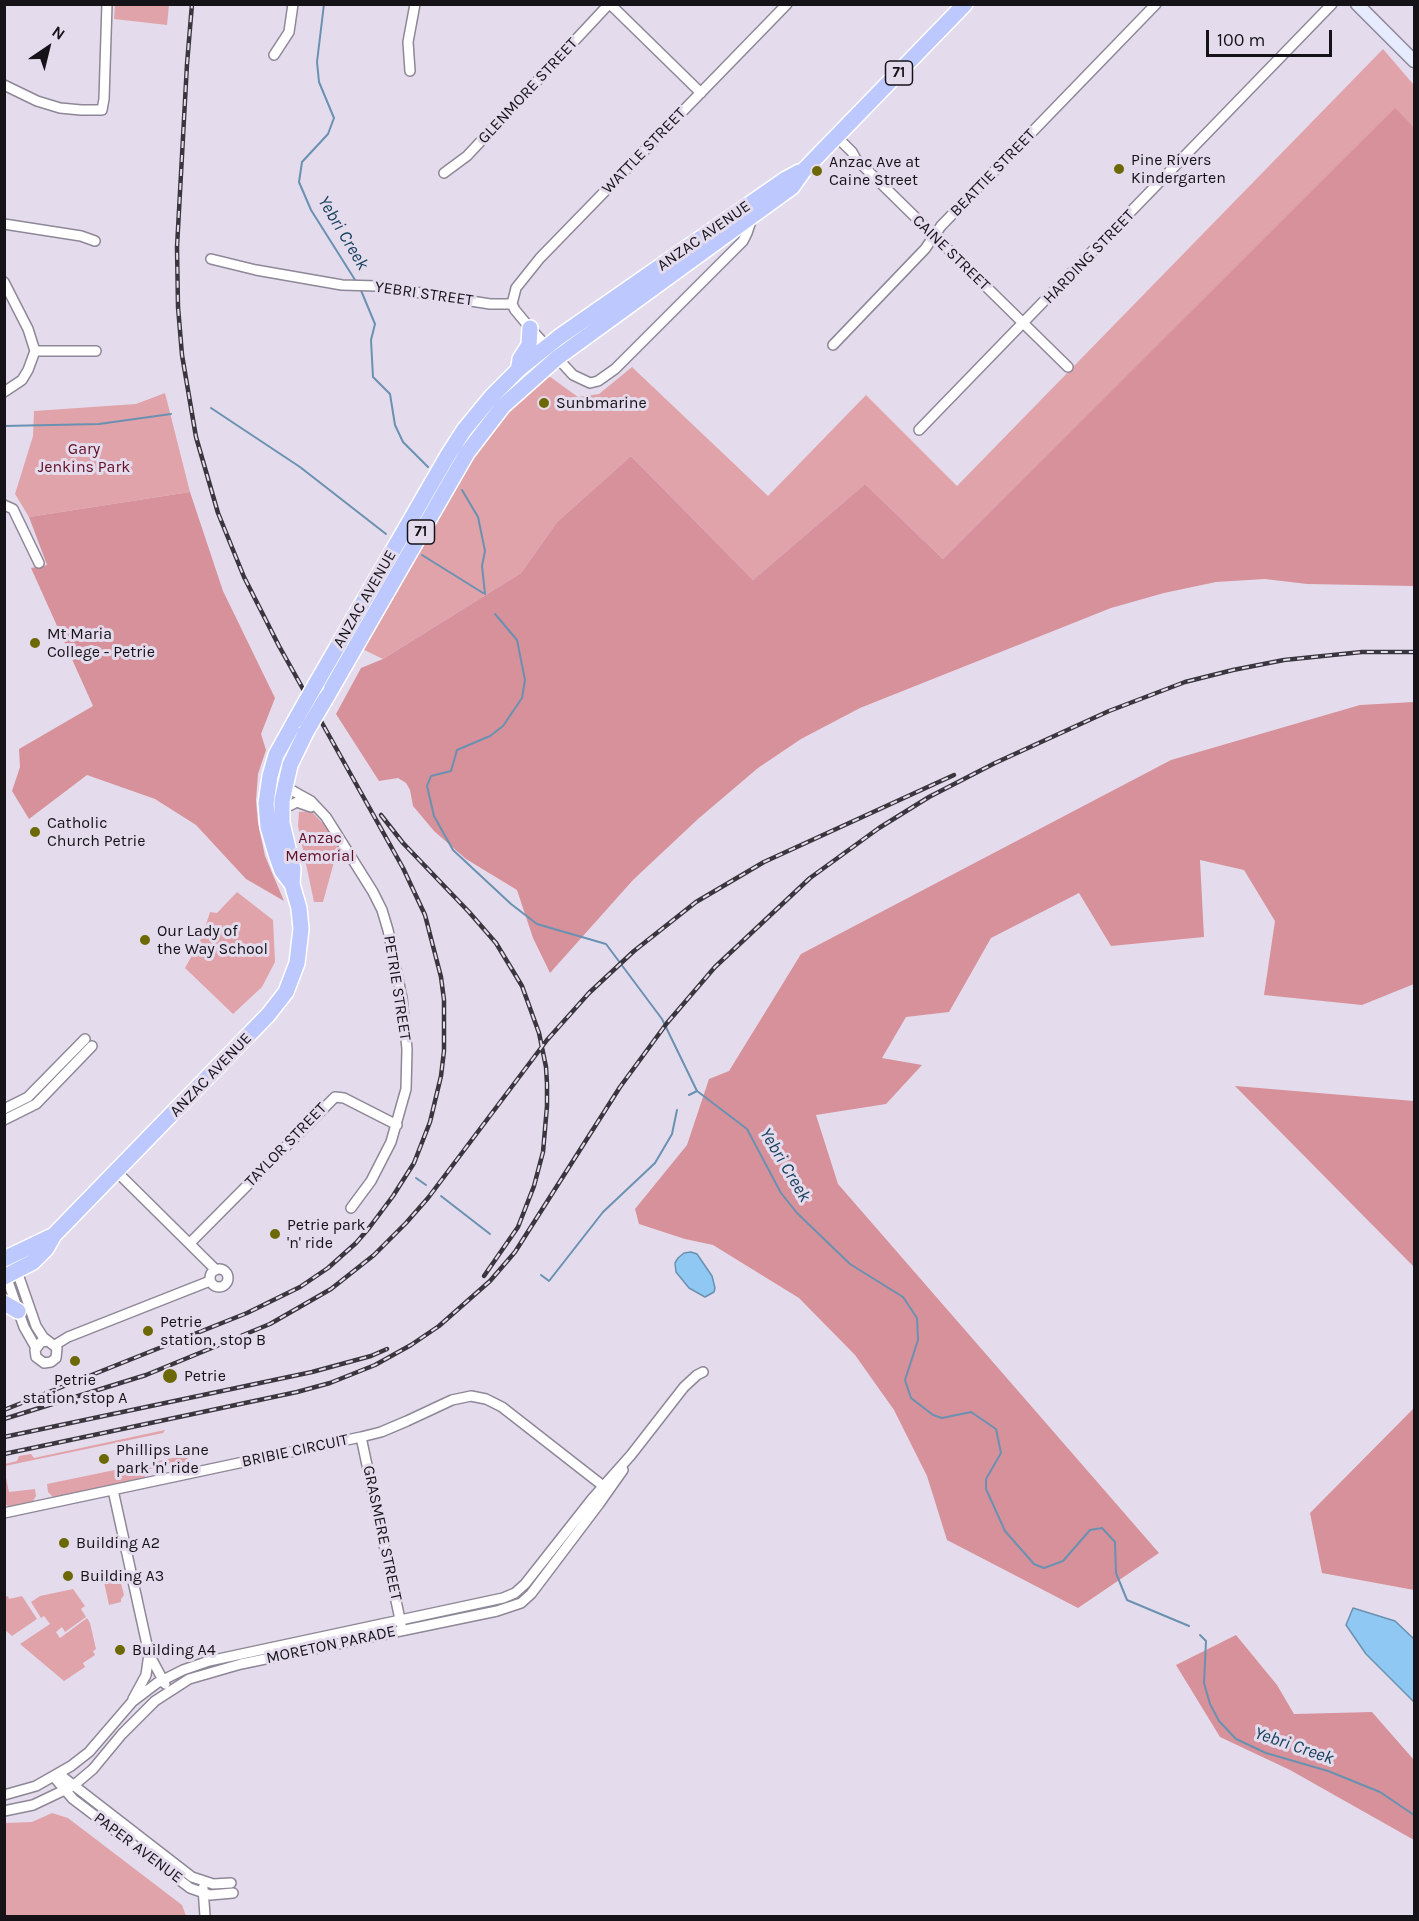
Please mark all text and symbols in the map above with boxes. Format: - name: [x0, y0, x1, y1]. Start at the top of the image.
- north arrow: [18, 18, 78, 78]
- scale bar: [1209, 18, 1335, 56]
- text: N: [48, 22, 69, 44]
- text: 100 m: [1217, 29, 1265, 51]
- street label: GLENMORE STREET: [474, 34, 582, 148]
- road number: 71: [886, 61, 912, 85]
- street label: WATTLE STREET: [598, 104, 690, 198]
- street label: BEATTIE STREET: [946, 125, 1040, 221]
- place label: Pine Rivers Kindergarten: [1131, 150, 1226, 188]
- place label: Anzac Ave at Caine Street: [829, 152, 920, 190]
- marker: Pine Rivers Kindergarten: [1112, 162, 1126, 176]
- marker: Anzac Ave at Caine Street: [810, 164, 824, 178]
- water label: Yebri Creek: [313, 192, 373, 274]
- street label: ANZAC AVENUE: [654, 197, 754, 275]
- street label: HARDING STREET: [1039, 206, 1139, 308]
- street label: CAINE STREET: [908, 211, 994, 295]
- street label: YEBRI STREET: [374, 278, 474, 310]
- place label: Sunbmarine: [556, 393, 647, 413]
- marker: Sunbmarine: [537, 396, 551, 410]
- park label: Gary Jenkins Park: [38, 439, 130, 477]
- road number: 71: [408, 520, 434, 544]
- street label: ANZAC AVENUE: [329, 547, 401, 651]
- place label: Mt Maria College - Petrie: [47, 624, 155, 662]
- marker: Mt Maria College - Petrie: [28, 636, 42, 650]
- place label: Catholic Church Petrie: [47, 813, 146, 851]
- marker: Catholic Church Petrie: [28, 825, 42, 839]
- park label: Anzac Memorial: [285, 828, 355, 866]
- place label: Our Lady of the Way School: [157, 921, 268, 959]
- marker: Our Lady of the Way School: [138, 933, 152, 947]
- street label: PETRIE STREET: [379, 934, 415, 1042]
- street label: ANZAC AVENUE: [166, 1029, 256, 1121]
- street label: TAYLOR STREET: [241, 1099, 331, 1191]
- water label: Yebri Creek: [755, 1124, 815, 1206]
- place label: Petrie park 'n' ride: [287, 1215, 366, 1253]
- marker: Petrie park 'n' ride: [268, 1227, 282, 1241]
- place label: Petrie station, stop B: [160, 1312, 266, 1350]
- marker: Petrie station, stop B: [141, 1324, 155, 1338]
- marker: Petrie station, stop A: [68, 1354, 82, 1368]
- place label: Petrie: [184, 1366, 226, 1386]
- marker: Petrie: [161, 1367, 179, 1385]
- place label: Petrie station, stop A: [22, 1370, 128, 1408]
- street label: BRIBIE CIRCUIT: [240, 1430, 350, 1472]
- place label: Phillips Lane park 'n' ride: [116, 1440, 209, 1478]
- marker: Phillips Lane park 'n' ride: [97, 1452, 111, 1466]
- street label: GRASMERE STREET: [358, 1464, 406, 1602]
- place label: Building A2: [76, 1533, 160, 1553]
- marker: Building A2: [57, 1536, 71, 1550]
- place label: Building A3: [80, 1566, 164, 1586]
- marker: Building A3: [61, 1569, 75, 1583]
- street label: MORETON PARADE: [265, 1622, 397, 1668]
- place label: Building A4: [132, 1640, 216, 1660]
- marker: Building A4: [113, 1643, 127, 1657]
- water label: Yebri Creek: [1252, 1722, 1336, 1770]
- street label: PAPER AVENUE: [90, 1808, 186, 1888]

